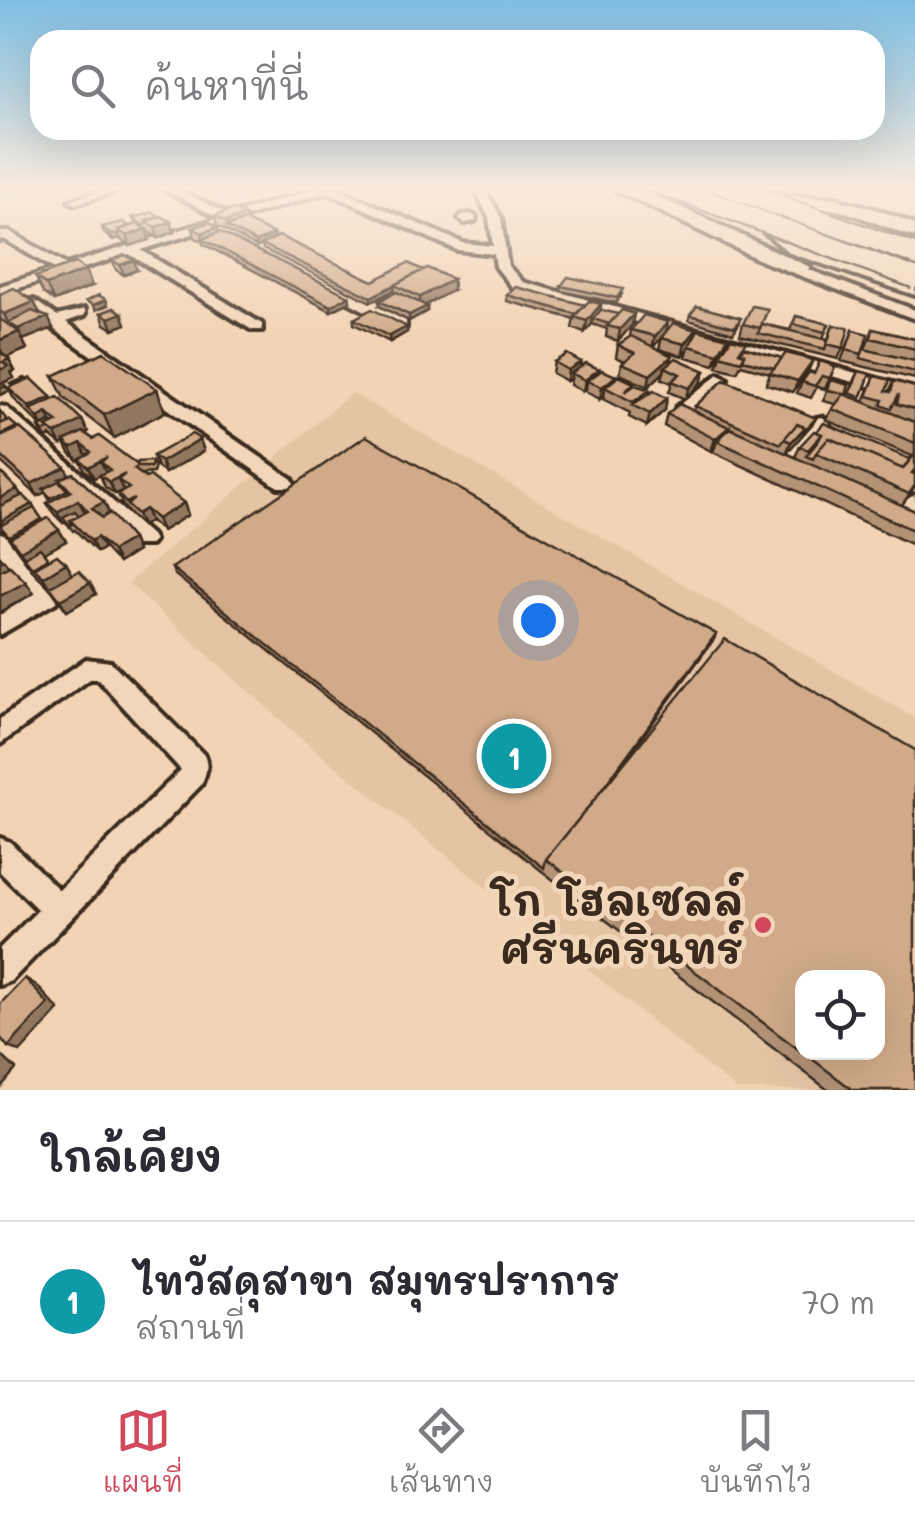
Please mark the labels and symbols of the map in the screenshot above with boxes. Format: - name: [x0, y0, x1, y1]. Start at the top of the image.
- your location: [513, 595, 564, 646]
- pin: 1: [482, 718, 546, 794]
- place label: โก โฮลเซลล์ ศรีนครินทร์: [489, 872, 744, 975]
- marker: โก โฮลเซลล์ ศรีนครินทร์: [752, 914, 774, 936]

